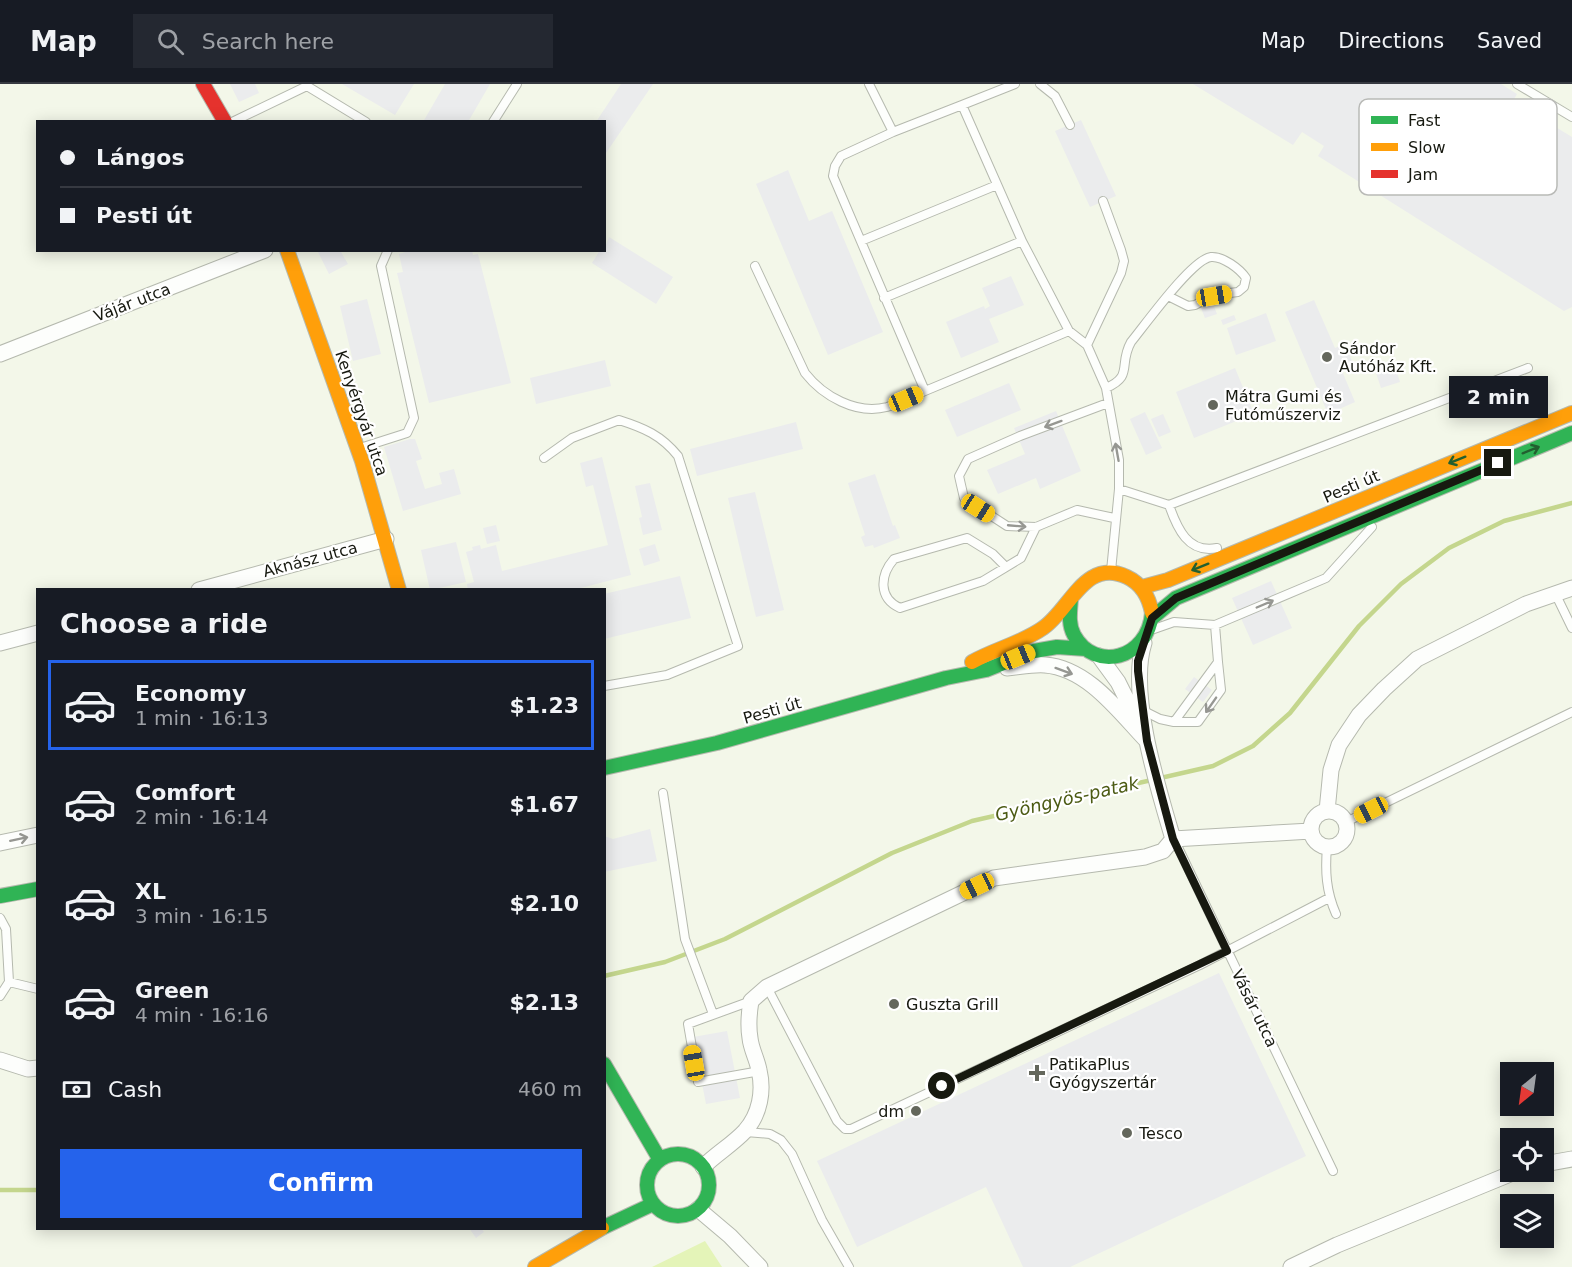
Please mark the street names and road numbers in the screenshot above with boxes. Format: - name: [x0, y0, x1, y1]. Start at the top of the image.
- street label: Vájár utca: [91, 279, 173, 326]
- street label: Kenyérgyár utca: [331, 348, 392, 478]
- street label: Pesti út: [1320, 466, 1382, 507]
- street label: Aknász utca: [261, 538, 359, 581]
- street label: Pesti út: [741, 693, 803, 728]
- street label: Vásár utca: [1228, 966, 1282, 1050]

